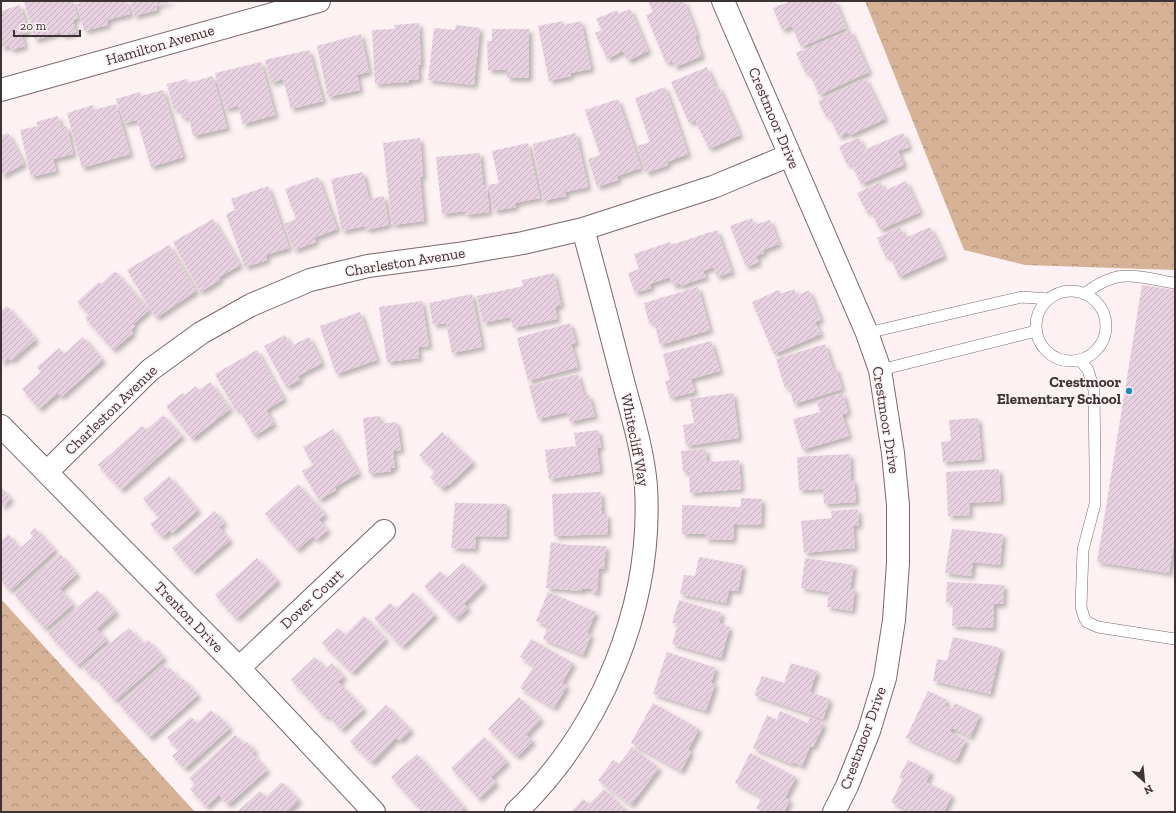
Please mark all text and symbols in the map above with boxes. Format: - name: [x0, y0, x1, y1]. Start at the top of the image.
- scale bar: [14, 12, 80, 38]
- text: 20 m: [20, 19, 47, 33]
- street label: Hamilton Avenue: [104, 21, 216, 69]
- street label: Crestmoor Drive: [745, 65, 803, 171]
- street label: Charleston Avenue: [344, 244, 466, 280]
- street label: Charleston Avenue: [61, 361, 161, 459]
- street label: Crestmoor Drive: [869, 365, 903, 475]
- place label: Crestmoor Elementary School: [997, 373, 1121, 408]
- marker: Crestmoor Elementary School: [1124, 386, 1134, 396]
- street label: Whitecliff Way: [617, 392, 653, 488]
- street label: Dover Court: [277, 565, 348, 633]
- street label: Trenton Drive: [151, 578, 227, 656]
- street label: Crestmoor Drive: [836, 684, 890, 792]
- north arrow: [1124, 761, 1164, 801]
- text: N: [1141, 782, 1155, 797]

